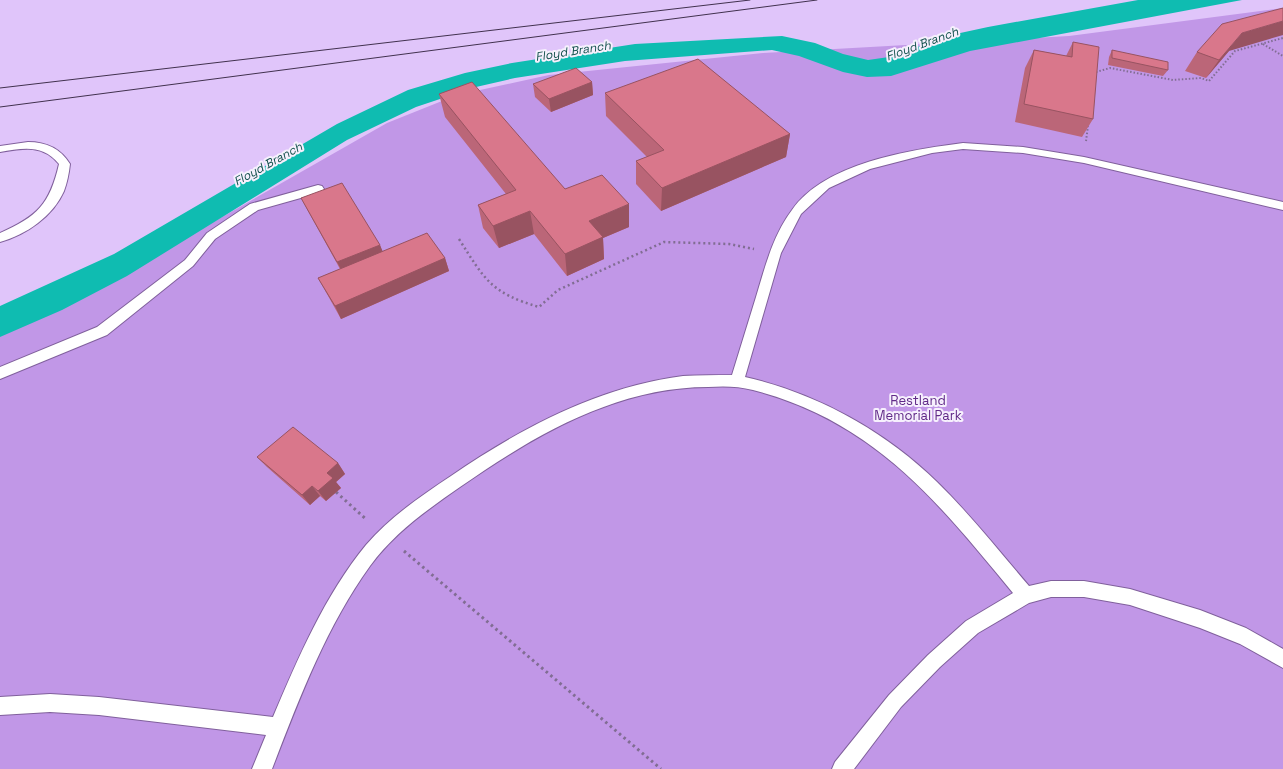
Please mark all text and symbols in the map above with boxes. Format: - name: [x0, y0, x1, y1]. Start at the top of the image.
- water label: Floyd Branch: [884, 23, 961, 65]
- water label: Floyd Branch: [534, 37, 612, 65]
- water label: Floyd Branch: [231, 138, 306, 189]
- park label: Restland Memorial Park: [874, 392, 962, 424]

